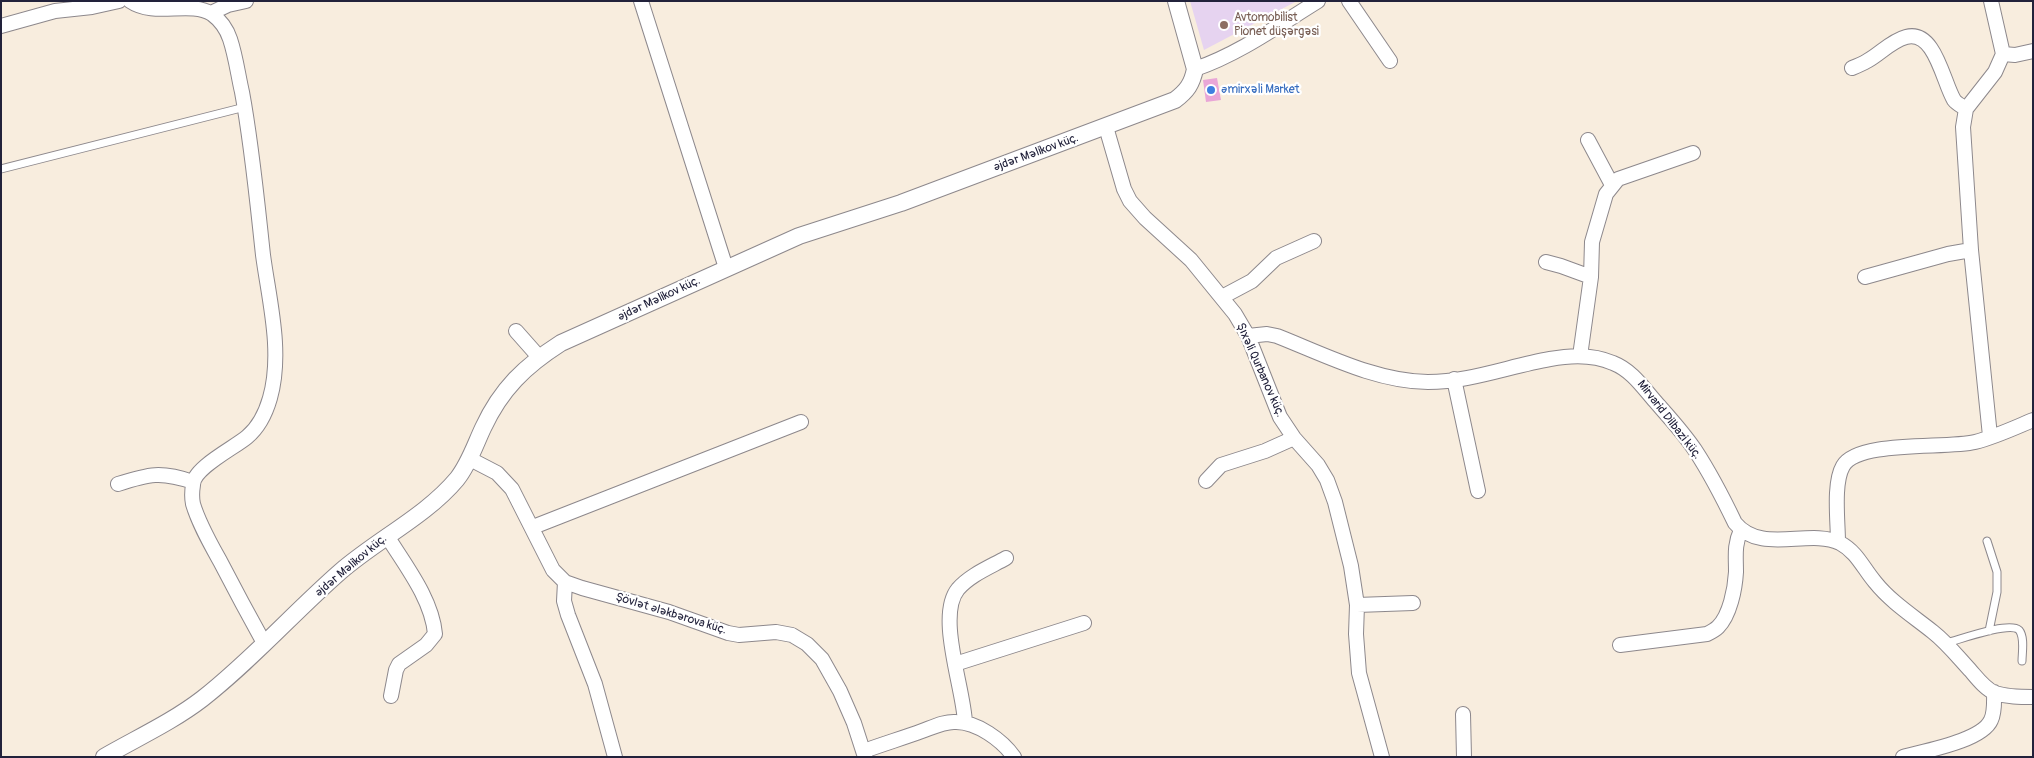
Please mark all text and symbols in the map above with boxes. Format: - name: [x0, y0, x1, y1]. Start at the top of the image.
- place label: Avtomobilist Pionet düşərgəsi: [1234, 11, 1319, 39]
- marker: Avtomobilist Pionet düşərgəsi: [1218, 19, 1230, 31]
- place label: Əmirxəli Market: [1221, 83, 1300, 97]
- marker: Əmirxəli Market: [1205, 84, 1217, 96]
- street label: Əjdər Məlikov küç.: [991, 131, 1081, 175]
- street label: Əjdər Məlikov küç.: [615, 274, 703, 324]
- street label: Şıxəli Qurbanov küç.: [1233, 321, 1287, 419]
- street label: Mirvarid Dilbazi küç.: [1634, 378, 1704, 462]
- street label: Əjdər Məlikov küç.: [312, 532, 390, 600]
- street label: Şövlət Ələkbərova küç.: [614, 590, 728, 638]

